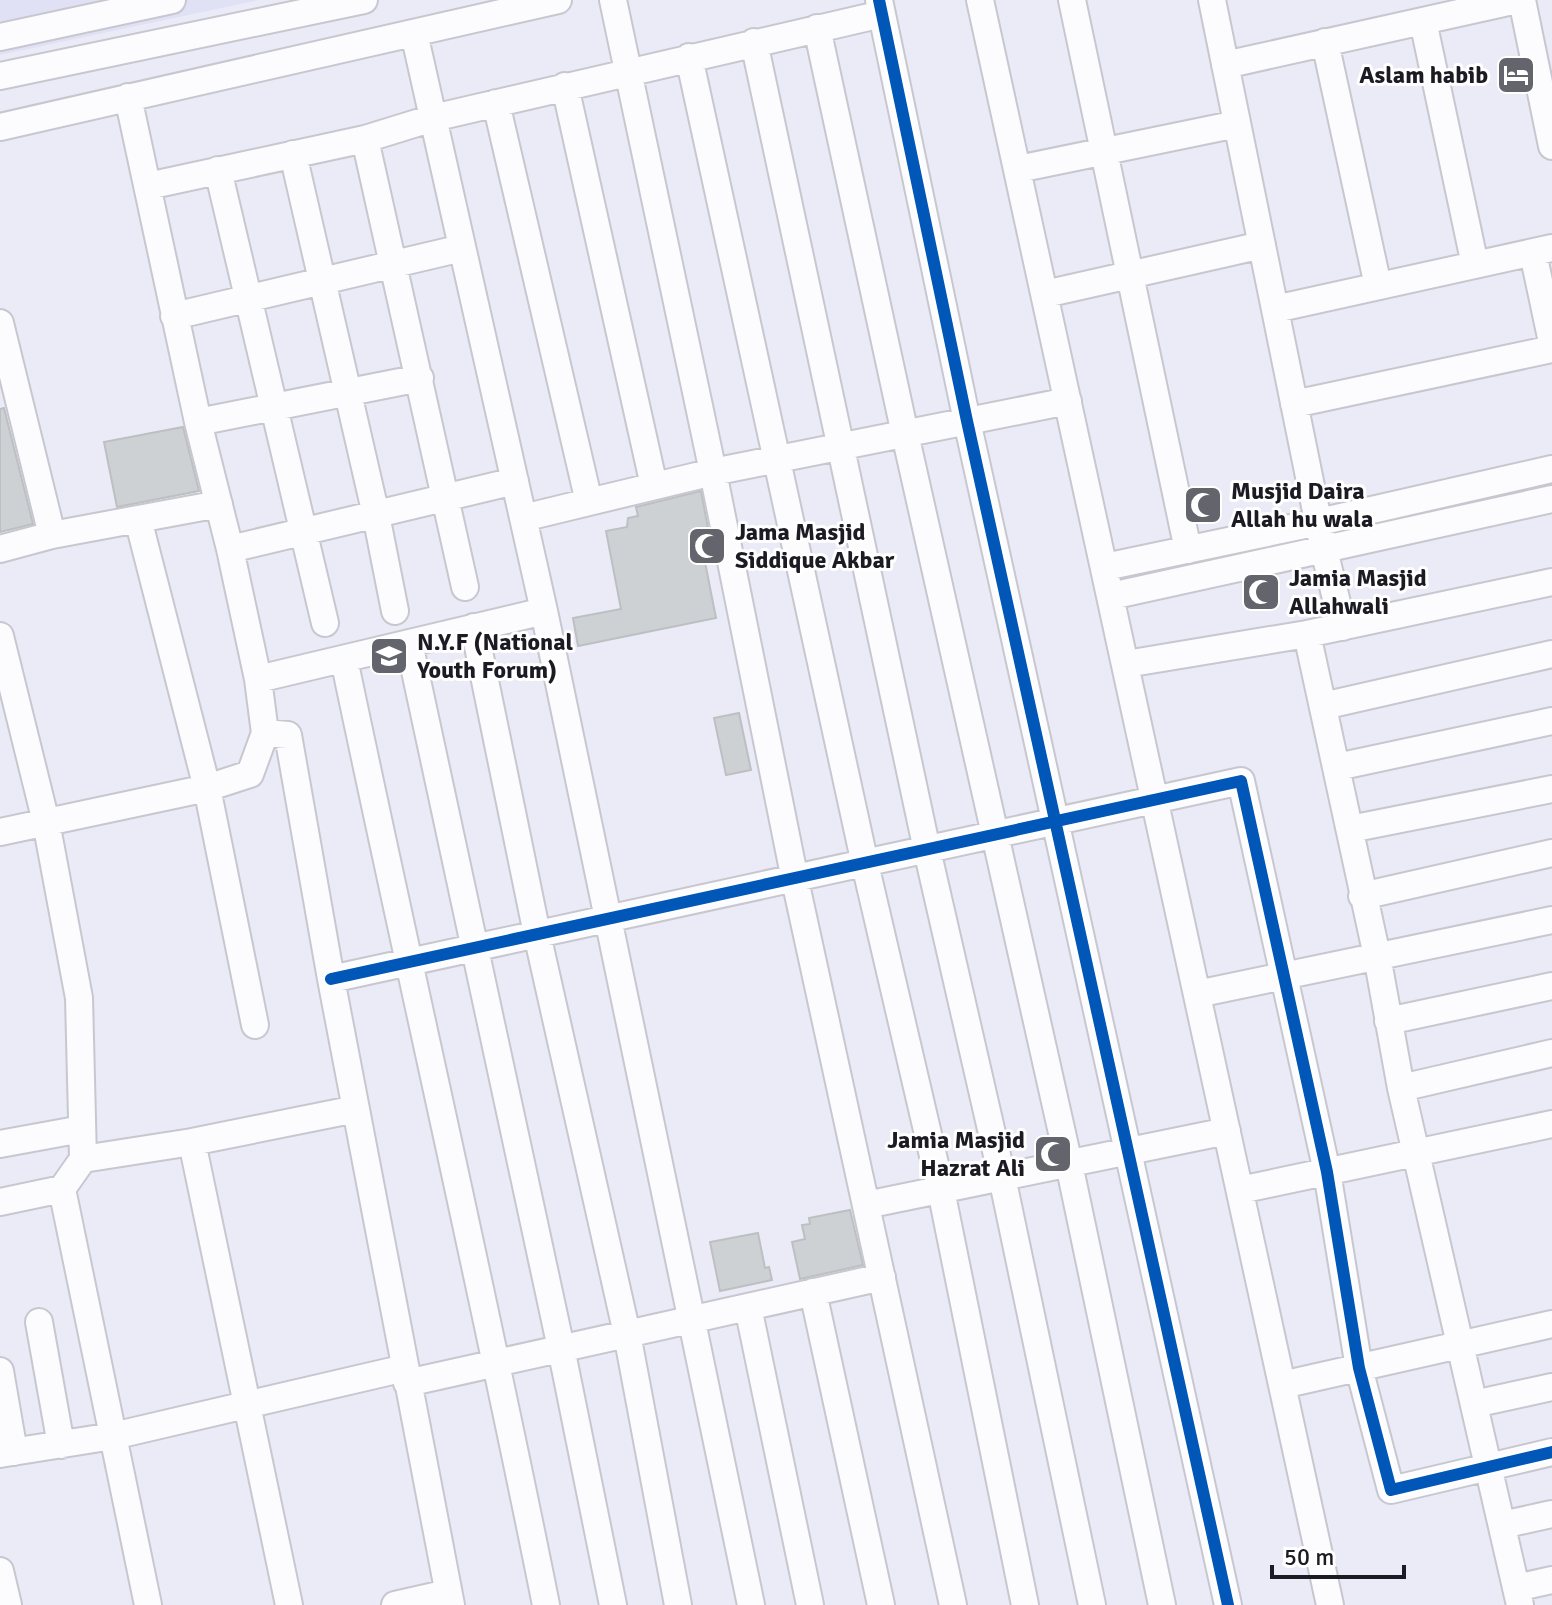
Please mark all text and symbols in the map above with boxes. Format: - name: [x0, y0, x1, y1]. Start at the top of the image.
- hotel icon: Aslam habib: [1495, 54, 1537, 96]
- place label: Aslam habib: [1359, 60, 1488, 90]
- place label: Musjid Daira Allah hu wala: [1231, 476, 1373, 534]
- mosque icon: Musjid Daira Allah hu wala: [1182, 484, 1224, 526]
- place label: Jama Masjid Siddique Akbar: [735, 517, 895, 575]
- mosque icon: Jama Masjid Siddique Akbar: [686, 525, 728, 567]
- place label: Jamia Masjid Allahwali: [1289, 563, 1427, 621]
- mosque icon: Jamia Masjid Allahwali: [1240, 571, 1282, 613]
- place label: N.Y.F (National Youth Forum): [416, 627, 574, 685]
- school or university icon: N.Y.F (National Youth Forum): [368, 635, 410, 677]
- place label: Jamia Masjid Hazrat Ali: [887, 1125, 1025, 1183]
- mosque icon: Jamia Masjid Hazrat Ali: [1032, 1133, 1074, 1175]
- scale bar: [1272, 1529, 1404, 1579]
- text: 50 m: [1284, 1542, 1334, 1572]

